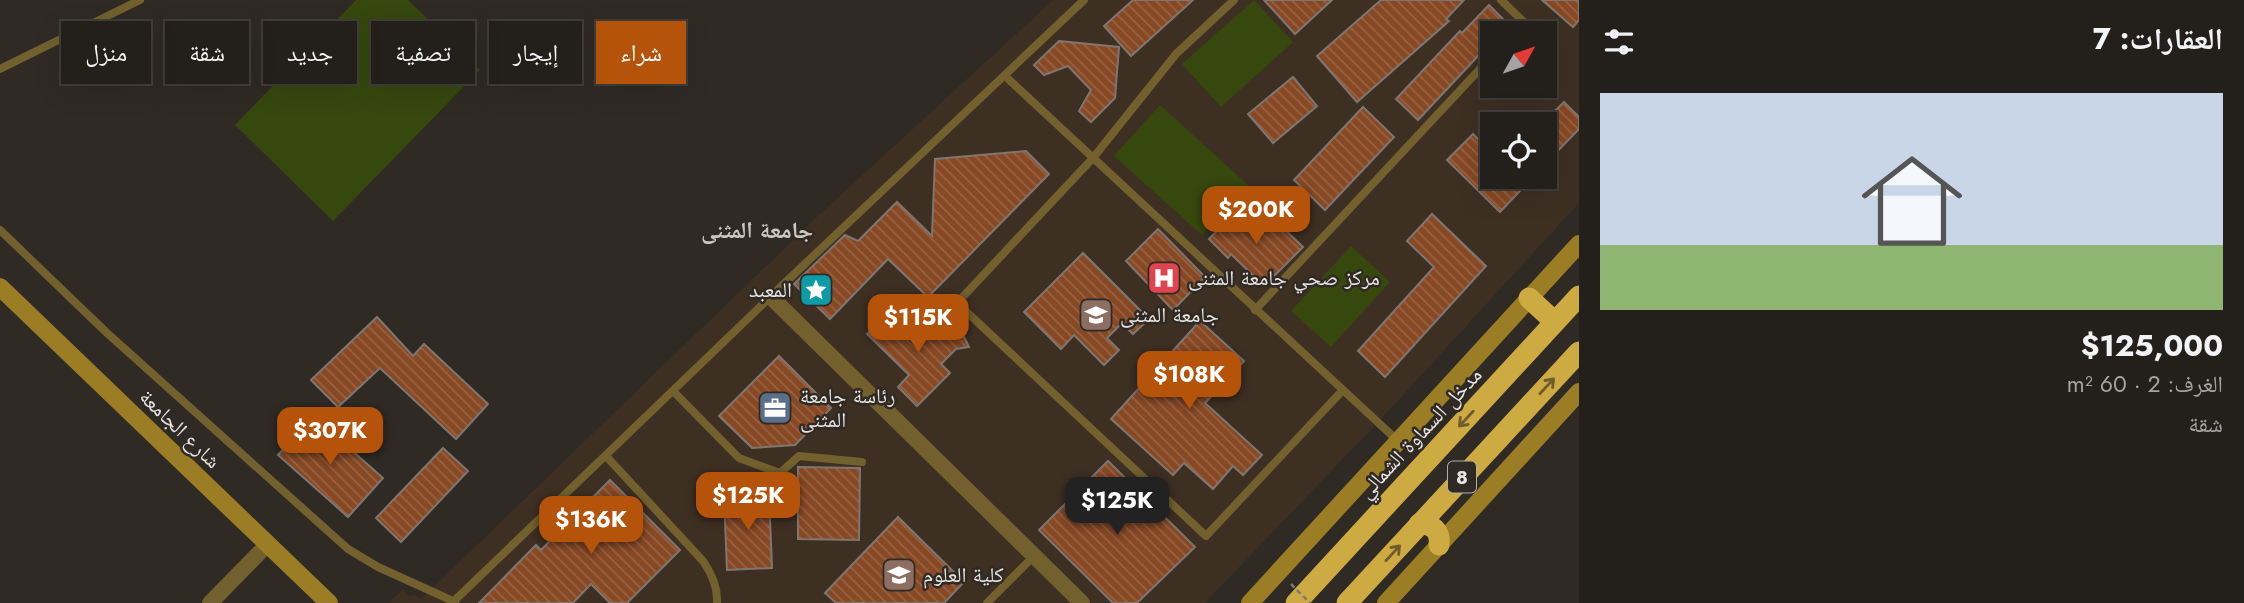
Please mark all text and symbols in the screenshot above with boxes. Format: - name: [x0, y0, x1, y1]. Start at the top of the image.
- text: العقارات: 7: [2093, 17, 2223, 60]
- chip: منزل: [61, 21, 151, 84]
- chip: شقة: [165, 21, 249, 84]
- chip: جديد: [263, 21, 357, 84]
- chip: تصفية: [371, 21, 475, 84]
- chip: إيجار: [489, 21, 582, 84]
- chip: شراء: [596, 21, 686, 84]
- north arrow: [1480, 21, 1558, 98]
- map controls: [1480, 21, 1557, 189]
- icon: filters: [1600, 23, 1638, 61]
- button: locate: [1480, 112, 1557, 189]
- icon: home: [1849, 138, 1975, 264]
- pin: $200K: [1207, 187, 1305, 246]
- text: $200K: [1218, 192, 1294, 226]
- district label: جامعة المثنى: [701, 213, 813, 247]
- hospital icon: مركز صحي جامعة المثنى: [1145, 259, 1183, 297]
- place label: مركز صحي جامعة المثنى: [1188, 263, 1380, 294]
- place icon: المعبد: [797, 271, 835, 309]
- place label: المعبد: [749, 275, 792, 305]
- pin: $115K: [869, 294, 967, 354]
- school or university icon: جامعة المثنى: [1077, 296, 1115, 334]
- text: $115K: [884, 300, 952, 334]
- place label: جامعة المثنى: [1120, 300, 1219, 330]
- text: $125,000: [2081, 324, 2223, 367]
- pin: $108K: [1140, 352, 1238, 411]
- text: $108K: [1153, 357, 1225, 391]
- street label: مدخل السماوة الشمالي: [1351, 361, 1490, 506]
- text: الغرف: 2 · 60 m²: [2067, 367, 2223, 401]
- one-way arrow: [1539, 378, 1556, 395]
- place label: رئاسة جامعة المثنى: [800, 381, 895, 435]
- street label: شارع الجامعة: [133, 383, 227, 475]
- office icon: رئاسة جامعة المثنى: [756, 389, 794, 427]
- pin: $307K: [281, 407, 379, 467]
- text: شقة: [2189, 407, 2223, 441]
- one-way arrow: [1459, 409, 1475, 427]
- text: $307K: [293, 413, 367, 447]
- road number: 8: [1448, 462, 1476, 492]
- pin: $125K: [699, 472, 797, 532]
- pin: $125K: [1068, 477, 1166, 537]
- text: $125K: [712, 478, 784, 512]
- text: $125K: [1081, 483, 1153, 517]
- pin: $136K: [542, 496, 640, 556]
- text: $136K: [555, 502, 627, 536]
- one-way arrow: [1384, 545, 1401, 562]
- school or university icon: كلية العلوم: [880, 556, 918, 594]
- place label: كلية العلوم: [923, 560, 1004, 590]

